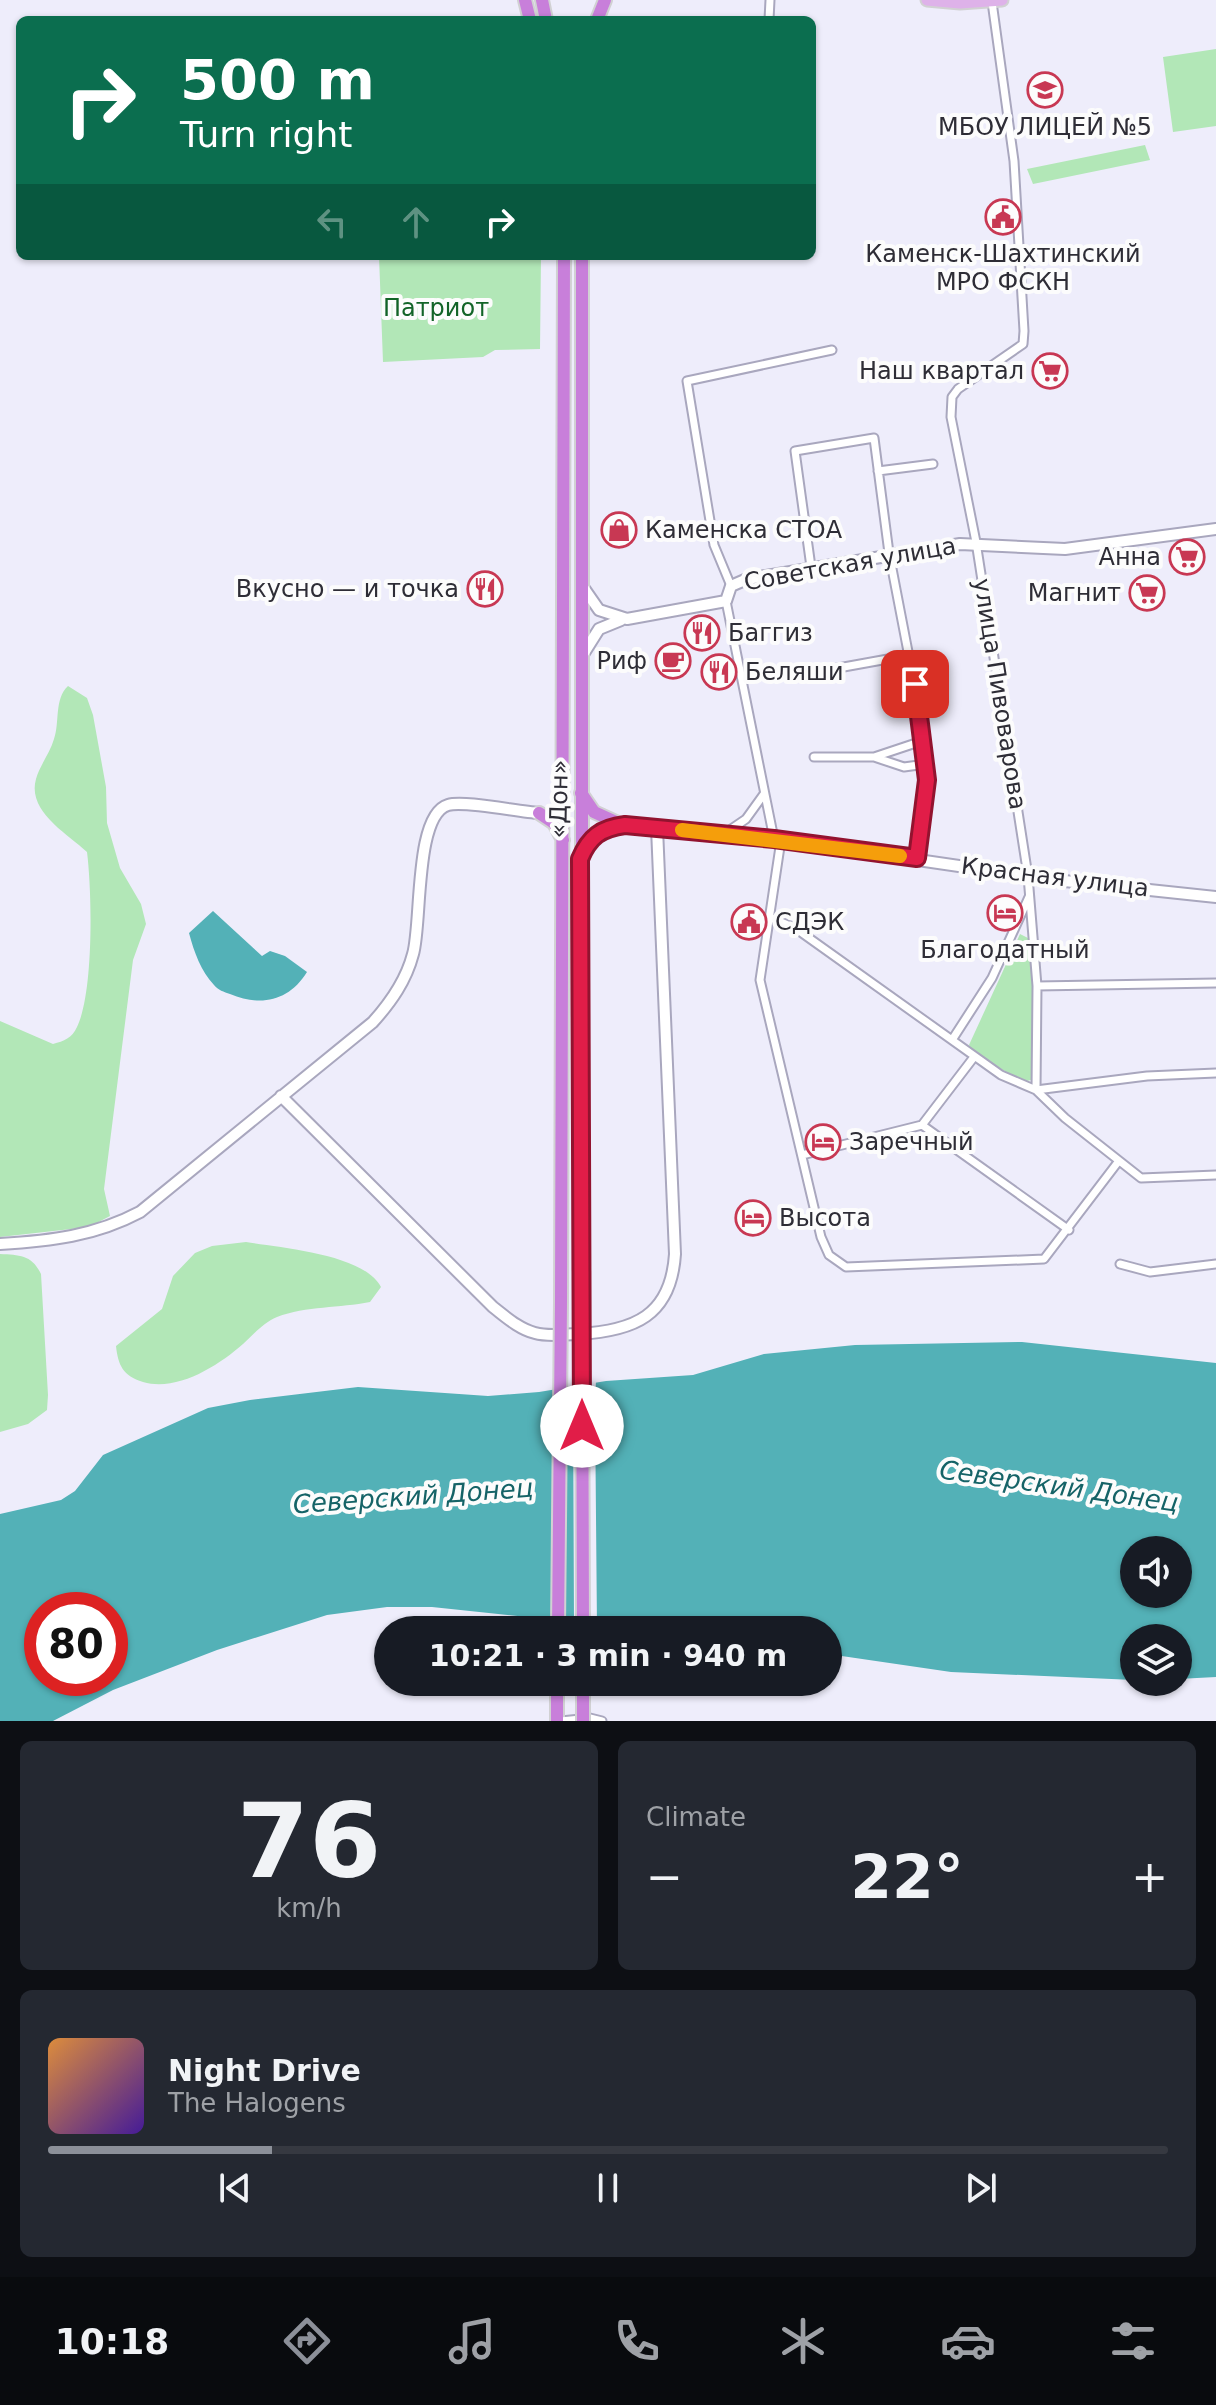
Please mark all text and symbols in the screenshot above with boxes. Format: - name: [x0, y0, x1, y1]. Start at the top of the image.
- text: 500 m: [180, 47, 375, 112]
- icon: right: [48, 48, 152, 152]
- school or university icon: МБОУ ЛИЦЕЙ №5: [1026, 71, 1064, 109]
- place label: МБОУ ЛИЦЕЙ №5: [938, 112, 1152, 141]
- text: Turn right: [180, 114, 352, 155]
- public building icon: Каменск-Шахтинский МРО ФСКН: [984, 198, 1022, 236]
- icon: left: [310, 200, 354, 244]
- icon: ahead: [394, 200, 438, 244]
- icon: right: [478, 200, 522, 244]
- place label: Каменск-Шахтинский МРО ФСКН: [865, 240, 1141, 296]
- park label: Патриот: [383, 294, 489, 322]
- supermarket icon: Наш квартал: [1031, 352, 1069, 390]
- place label: Наш квартал: [859, 357, 1024, 385]
- shop icon: Каменска СТОА: [600, 511, 638, 549]
- place label: Каменска СТОА: [645, 516, 843, 544]
- street label: Советская улица: [742, 532, 958, 596]
- supermarket icon: Анна: [1168, 538, 1206, 576]
- place label: Анна: [1098, 543, 1161, 571]
- restaurant icon: Вкусно — и точка: [466, 570, 504, 608]
- supermarket icon: Магнит: [1128, 574, 1166, 612]
- place label: Вкусно — и точка: [236, 575, 459, 603]
- street label: улица Пивоварова: [968, 576, 1032, 812]
- place label: Магнит: [1028, 579, 1121, 607]
- restaurant icon: Баггиз: [683, 614, 721, 652]
- place label: Баггиз: [728, 619, 813, 647]
- cafe icon: Риф: [654, 642, 692, 680]
- place label: Риф: [596, 647, 647, 675]
- pin: [881, 650, 949, 718]
- restaurant icon: Беляши: [700, 653, 738, 691]
- place label: Беляши: [745, 658, 844, 686]
- icon: arrive: [893, 662, 937, 706]
- street label: «Дон»: [544, 760, 574, 838]
- street label: Красная улица: [960, 852, 1150, 902]
- hotel icon: Благодатный: [986, 894, 1024, 932]
- public building icon: СДЭК: [730, 903, 768, 941]
- place label: СДЭК: [775, 908, 844, 936]
- place label: Благодатный: [920, 936, 1090, 964]
- hotel icon: Заречный: [804, 1123, 842, 1161]
- place label: Заречный: [849, 1128, 974, 1156]
- hotel icon: Высота: [734, 1199, 772, 1237]
- place label: Высота: [779, 1204, 871, 1232]
- position arrow: [540, 1384, 624, 1468]
- water label: Северский Донец: [938, 1454, 1180, 1518]
- water label: Северский Донец: [292, 1473, 534, 1519]
- map controls: [1120, 1536, 1192, 1696]
- button: sound: [1120, 1536, 1192, 1608]
- speed limit sign: 80: [24, 1592, 128, 1696]
- button: layers: [1120, 1624, 1192, 1696]
- text: 10:21 · 3 min · 940 m: [429, 1638, 787, 1673]
- text: 76: [237, 1780, 381, 1902]
- text: Climate: [646, 1802, 746, 1832]
- text: 22°: [850, 1842, 964, 1912]
- text: −: [646, 1851, 683, 1902]
- text: +: [1131, 1851, 1168, 1902]
- text: km/h: [276, 1893, 342, 1923]
- text: Night Drive: [168, 2053, 361, 2088]
- text: The Halogens: [168, 2088, 346, 2118]
- icon: previous: [213, 2166, 257, 2210]
- icon: pause: [586, 2166, 630, 2210]
- icon: next: [959, 2166, 1003, 2210]
- icon: directions: [279, 2313, 335, 2369]
- icon: music: [444, 2313, 500, 2369]
- icon: phone: [609, 2313, 665, 2369]
- icon: climate: [775, 2313, 831, 2369]
- icon: car: [940, 2313, 996, 2369]
- icon: filters: [1105, 2313, 1161, 2369]
- text: 10:18: [55, 2321, 169, 2362]

